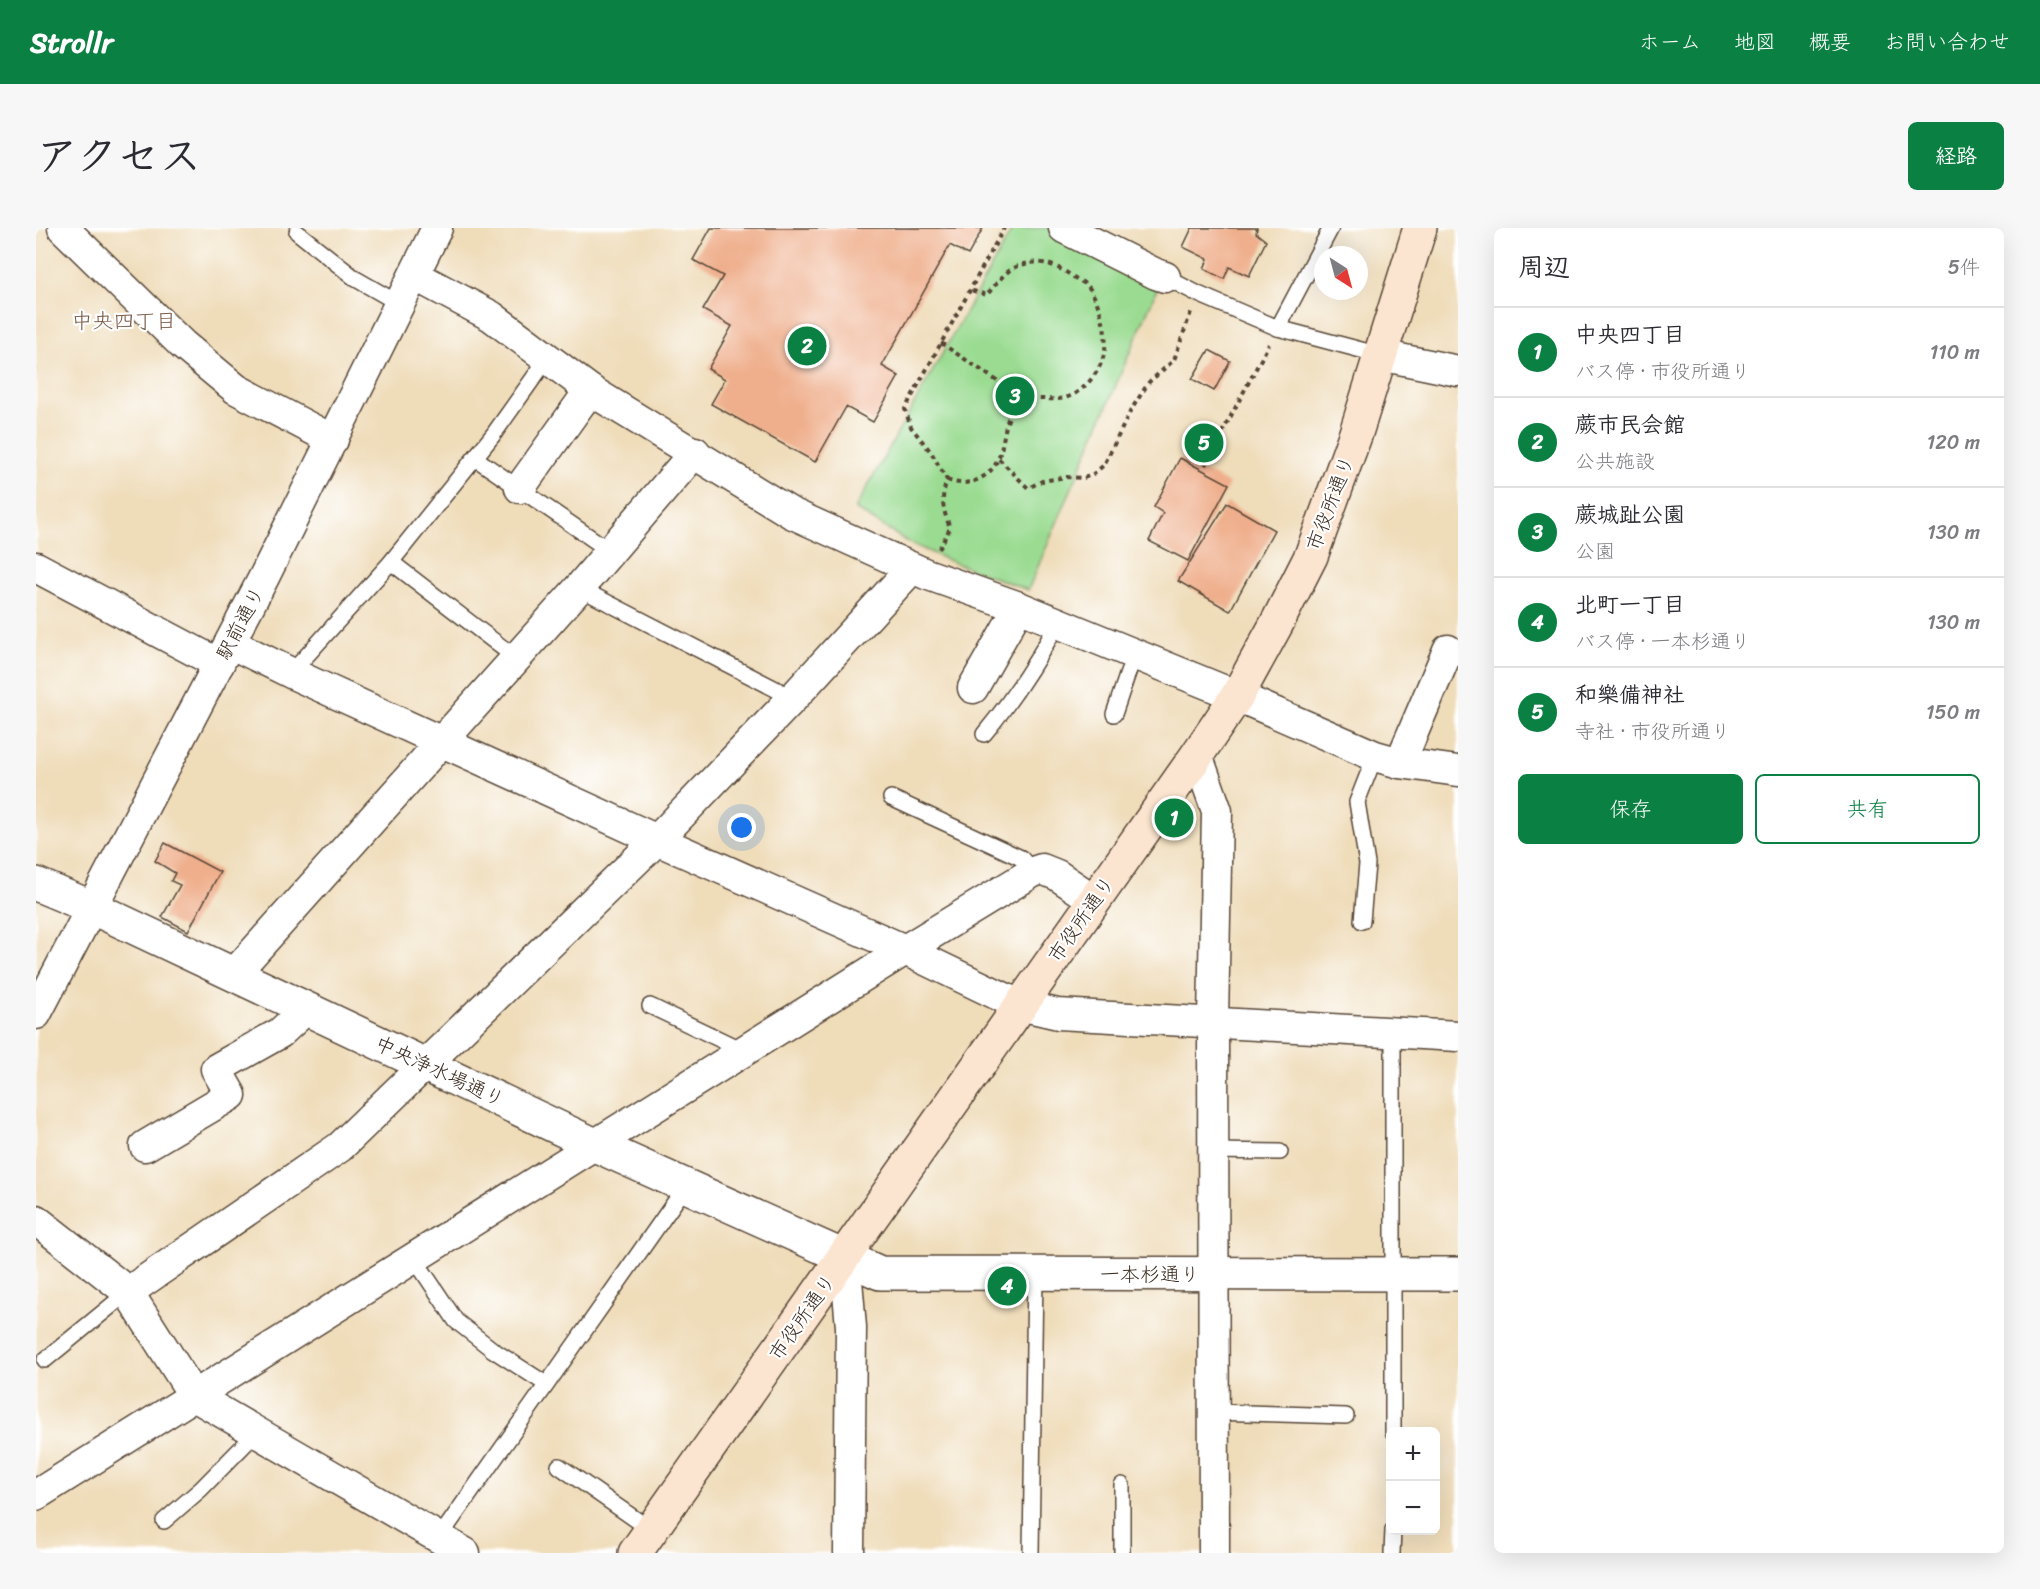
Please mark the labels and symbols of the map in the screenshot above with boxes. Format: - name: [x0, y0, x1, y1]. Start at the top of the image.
- north arrow: [1314, 246, 1368, 300]
- district label: 中央四丁目: [72, 302, 177, 340]
- pin: 2: [788, 324, 826, 368]
- pin: 3: [996, 374, 1034, 418]
- pin: 5: [1184, 420, 1224, 466]
- street label: 市役所通り: [1296, 450, 1365, 556]
- street label: 駅前通り: [206, 580, 275, 667]
- pin: 1: [1154, 796, 1194, 840]
- your location: [727, 813, 756, 842]
- street label: 市役所通り: [1038, 868, 1124, 970]
- street label: 中央浄水場通り: [369, 1026, 511, 1117]
- street label: 一本杉通り: [1100, 1257, 1200, 1292]
- pin: 4: [988, 1264, 1026, 1308]
- street label: 市役所通り: [759, 1266, 845, 1368]

